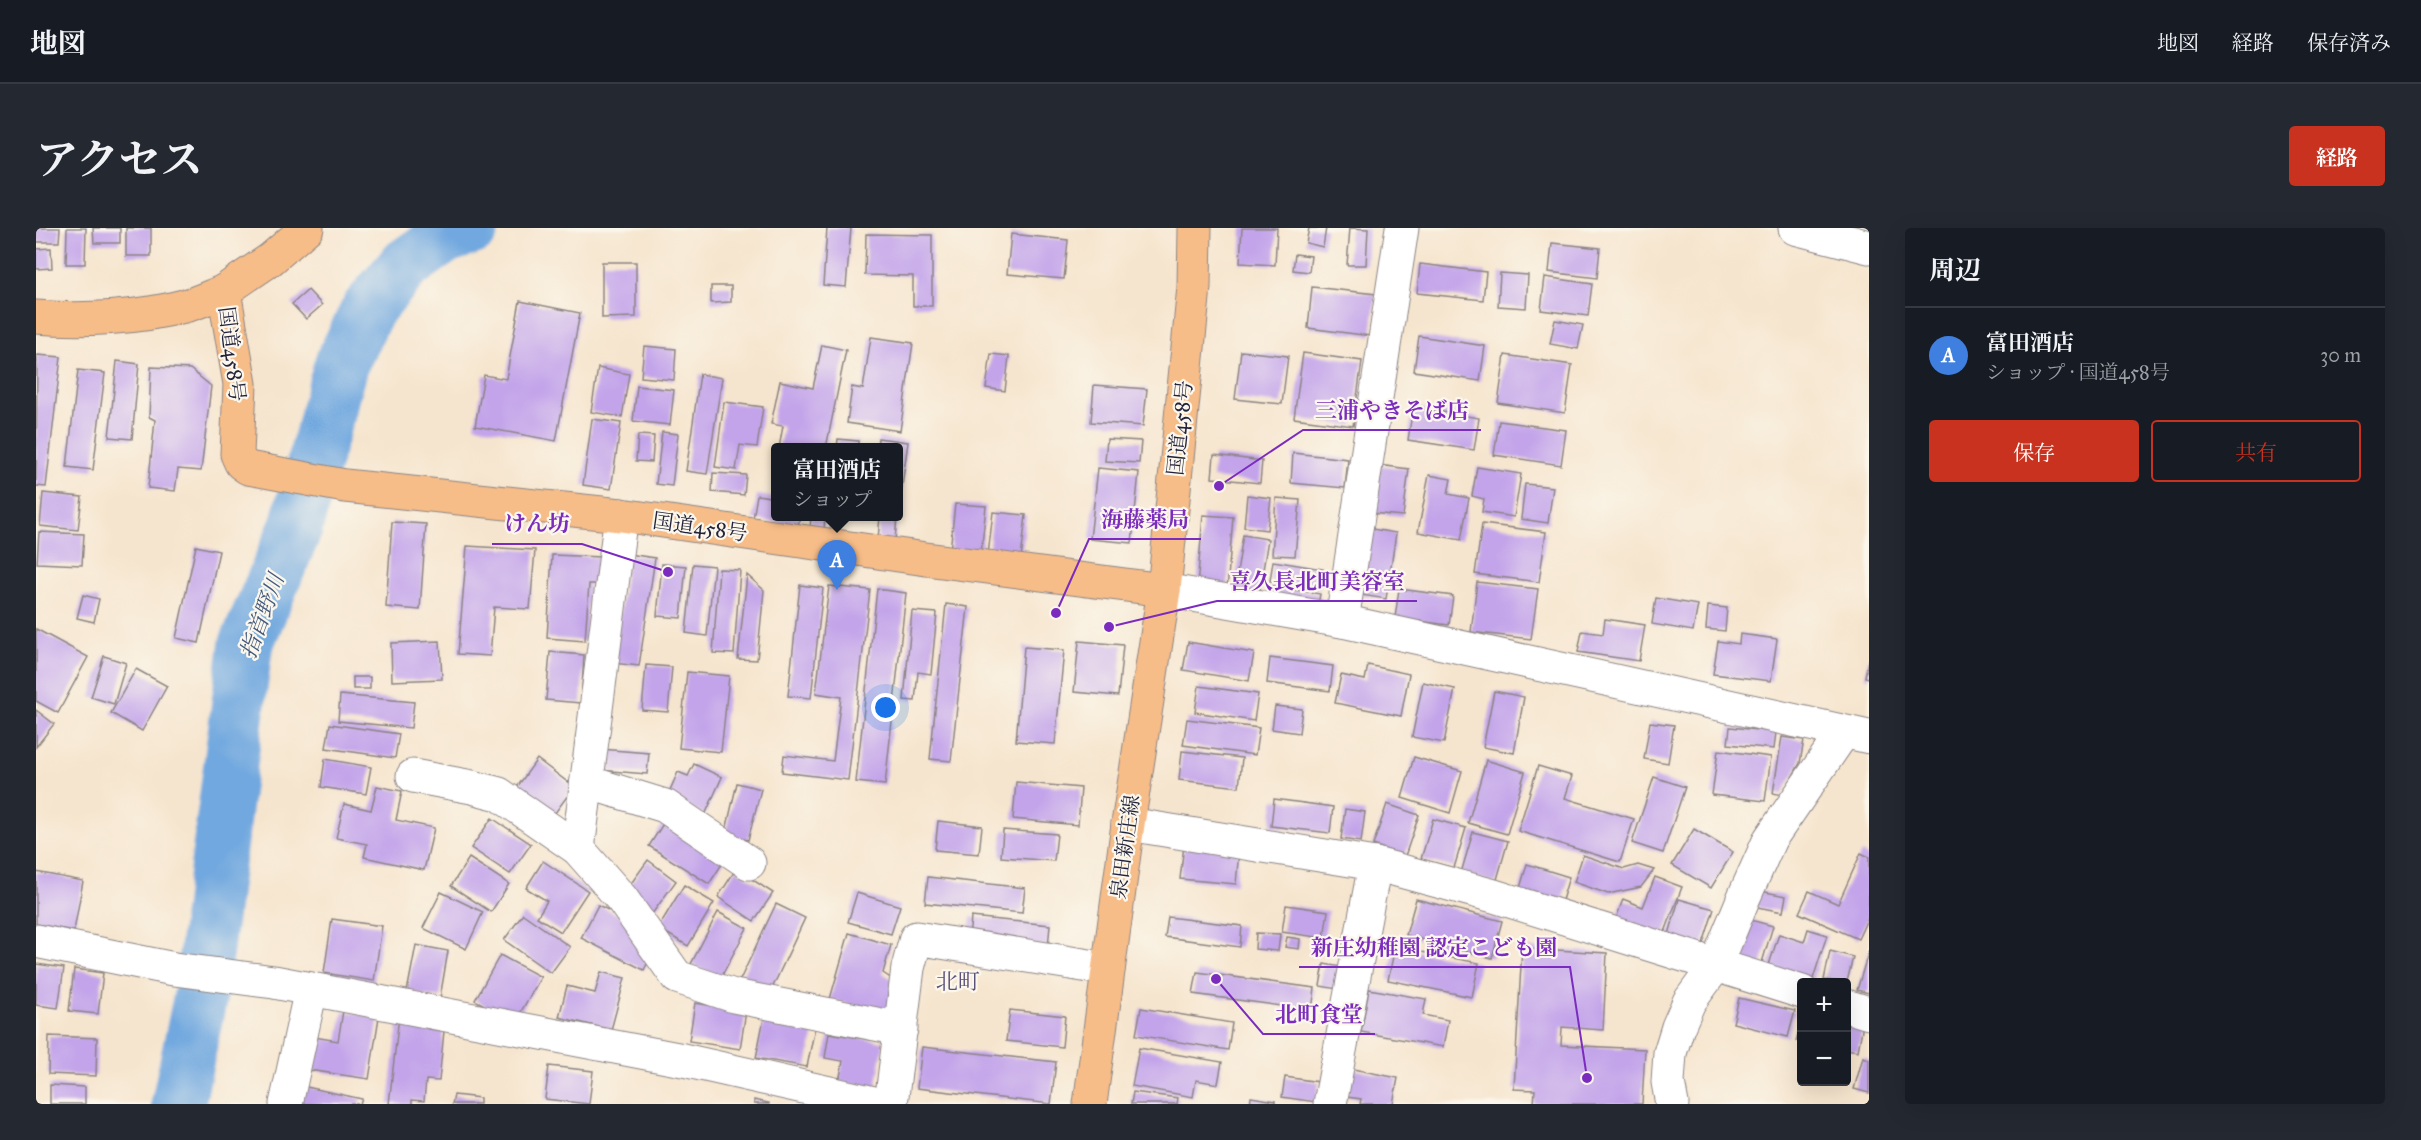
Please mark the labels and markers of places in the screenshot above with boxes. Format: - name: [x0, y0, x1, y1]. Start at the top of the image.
- callout: 三浦やきそば店: [1303, 390, 1481, 430]
- callout: 海藤薬局: [1089, 499, 1201, 539]
- callout: けん坊: [492, 504, 582, 544]
- pin: A: [818, 540, 856, 590]
- callout: 喜久長北町美容室: [1217, 561, 1417, 601]
- callout: 新庄幼稚園 認定こども園: [1299, 927, 1570, 967]
- callout: 北町食堂: [1263, 994, 1375, 1034]

